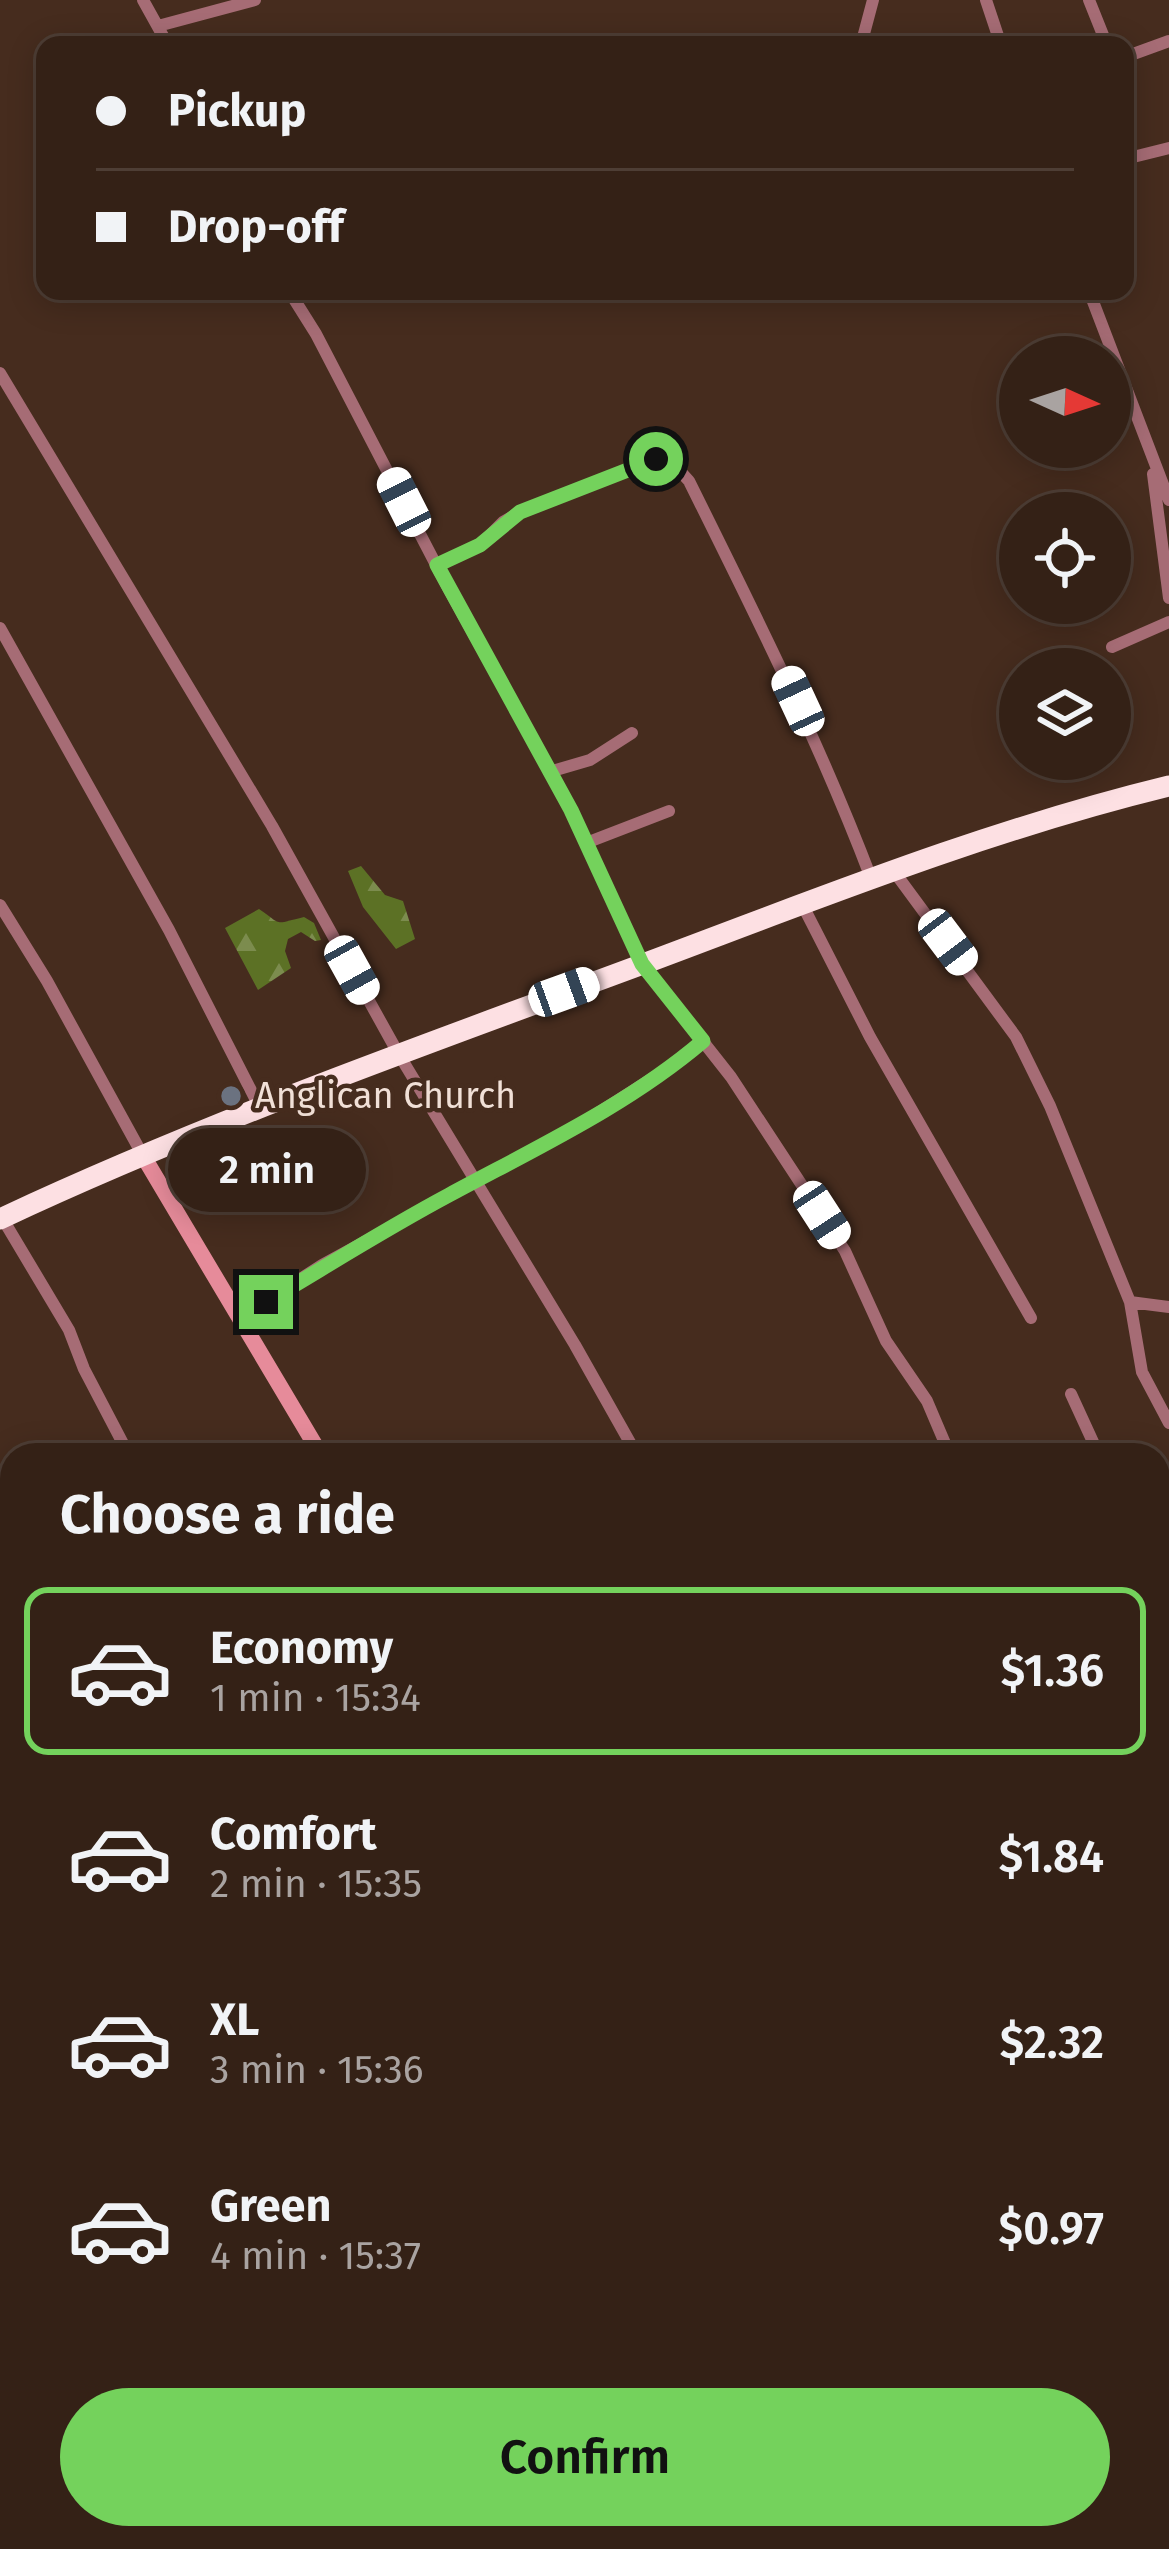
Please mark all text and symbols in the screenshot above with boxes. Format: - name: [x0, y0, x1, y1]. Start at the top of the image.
- text: Pickup: [168, 84, 306, 138]
- text: Drop-off: [168, 200, 344, 254]
- north arrow: [999, 336, 1131, 468]
- map controls: [999, 336, 1131, 780]
- route start: [629, 432, 683, 486]
- car: [372, 462, 436, 542]
- button: locate: [999, 492, 1131, 624]
- button: layers: [999, 648, 1131, 780]
- car: [766, 661, 830, 741]
- car: [912, 902, 984, 982]
- car: [319, 930, 385, 1010]
- car: [524, 963, 604, 1021]
- place label: Anglican Church: [255, 1074, 516, 1118]
- marker: Anglican Church: [218, 1083, 244, 1109]
- callout: 2 min: [167, 1128, 365, 1212]
- text: 2 min: [219, 1147, 315, 1193]
- car: [787, 1175, 857, 1255]
- route end: [239, 1275, 293, 1329]
- text: Choose a ride: [60, 1483, 395, 1547]
- icon: car: [66, 1617, 174, 1725]
- text: Economy: [210, 1621, 393, 1675]
- text: $1.36: [1001, 1644, 1104, 1698]
- text: 1 min · 15:34: [210, 1675, 421, 1721]
- icon: car: [66, 1803, 174, 1911]
- text: Comfort: [210, 1807, 377, 1861]
- text: $1.84: [999, 1830, 1104, 1884]
- text: 2 min · 15:35: [210, 1861, 422, 1907]
- icon: car: [66, 1989, 174, 2097]
- text: XL: [210, 1993, 259, 2047]
- text: $2.32: [1000, 2016, 1104, 2070]
- text: 3 min · 15:36: [210, 2047, 424, 2093]
- icon: car: [66, 2175, 174, 2283]
- text: Green: [210, 2179, 331, 2233]
- text: $0.97: [999, 2202, 1104, 2256]
- text: 4 min · 15:37: [210, 2233, 421, 2279]
- button: Confirm: [60, 2388, 1110, 2526]

